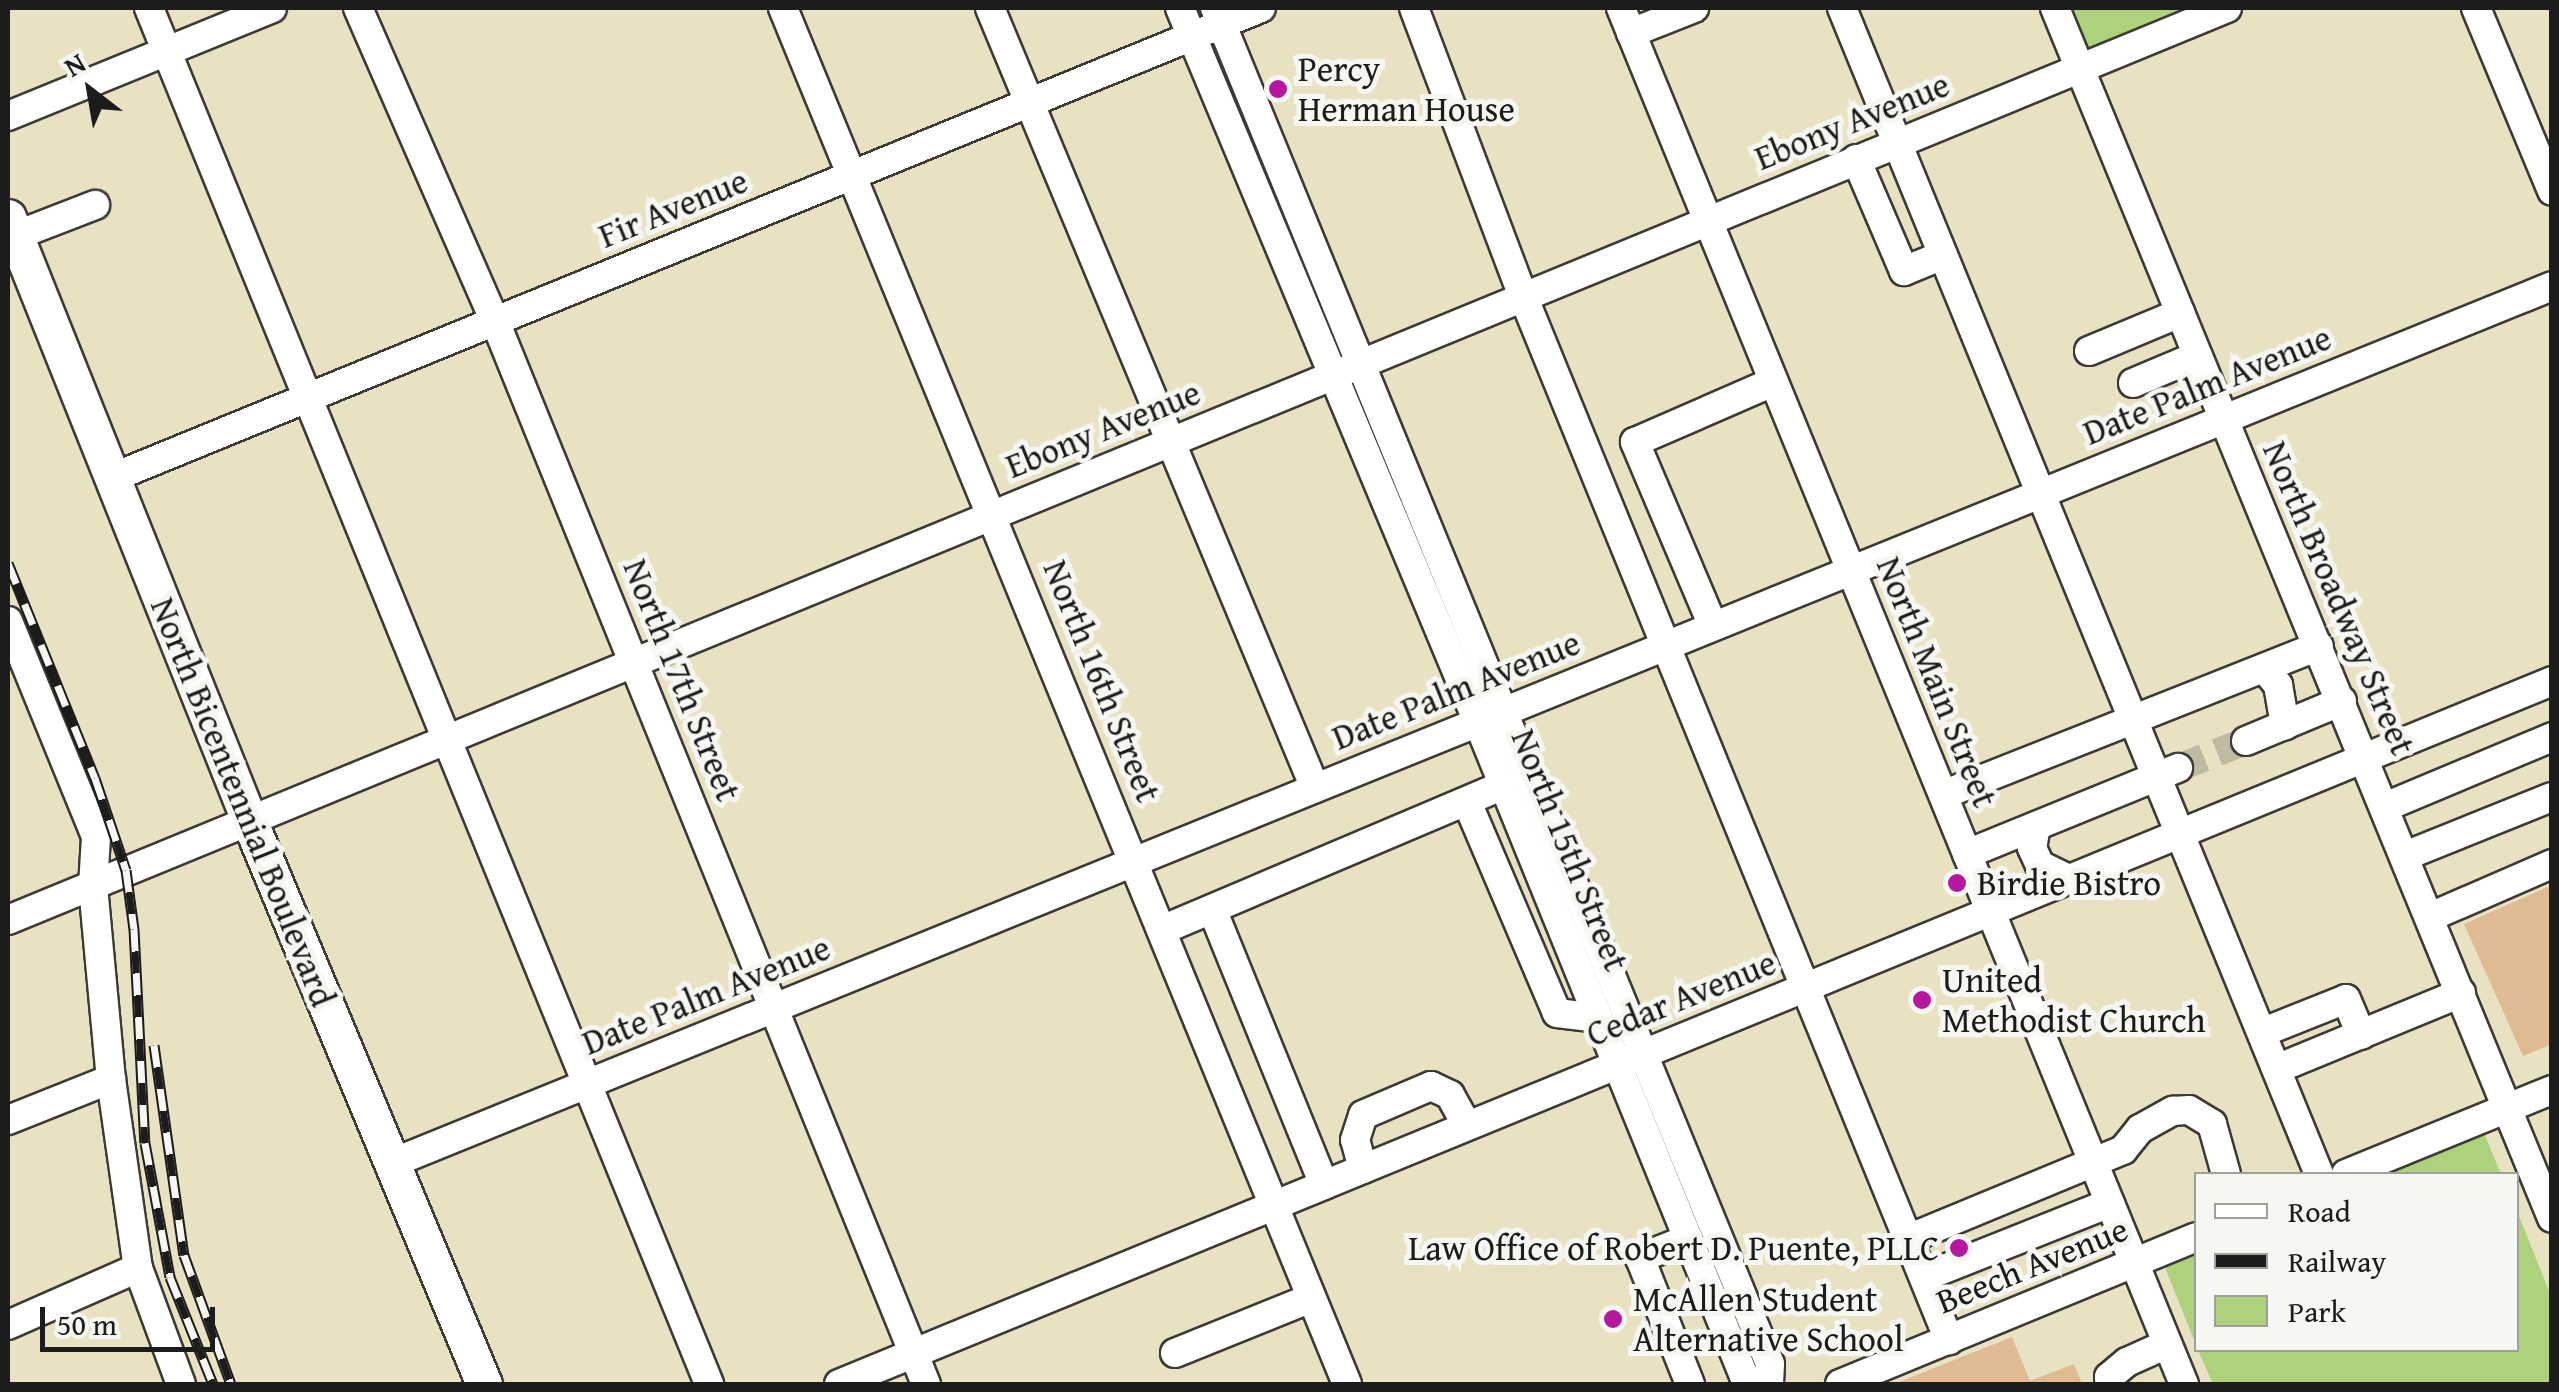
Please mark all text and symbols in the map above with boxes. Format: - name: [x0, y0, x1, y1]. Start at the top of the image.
- north arrow: [40, 40, 140, 140]
- text: N: [56, 41, 93, 86]
- place label: Percy Herman House: [1298, 48, 1515, 130]
- street label: Ebony Avenue: [1749, 63, 1955, 179]
- marker: Percy Herman House: [1267, 78, 1289, 100]
- street label: Fir Avenue: [593, 159, 753, 257]
- street label: Date Palm Avenue: [2077, 316, 2337, 454]
- street label: Ebony Avenue: [1000, 371, 1206, 487]
- street label: North Broadway Street: [2254, 435, 2424, 761]
- street label: North Main Street: [1868, 551, 2006, 813]
- street label: North 17th Street: [614, 553, 750, 807]
- street label: North 16th Street: [1034, 554, 1170, 808]
- street label: North Bicentennial Boulevard: [142, 592, 344, 1012]
- street label: Date Palm Avenue: [1326, 621, 1586, 759]
- street label: North 15th Street: [1502, 723, 1638, 977]
- place label: Birdie Bistro: [1977, 862, 2161, 904]
- marker: Birdie Bistro: [1946, 872, 1968, 894]
- street label: Date Palm Avenue: [576, 926, 836, 1064]
- street label: Cedar Avenue: [1580, 941, 1782, 1055]
- place label: United Methodist Church: [1942, 959, 2206, 1041]
- marker: United Methodist Church: [1911, 989, 1933, 1011]
- legend: [2194, 1172, 2519, 1352]
- text: Road: [2288, 1189, 2351, 1233]
- street label: Beech Avenue: [1930, 1208, 2134, 1322]
- place label: Law Office of Robert D. Puente, PLLC: [1408, 1227, 1939, 1269]
- marker: Law Office of Robert D. Puente, PLLC: [1948, 1237, 1970, 1259]
- text: Railway: [2288, 1239, 2386, 1283]
- place label: McAllen Student Alternative School: [1633, 1278, 1904, 1360]
- scale bar: [45, 1287, 220, 1349]
- text: Park: [2288, 1289, 2346, 1333]
- text: 50 m: [57, 1302, 117, 1346]
- marker: McAllen Student Alternative School: [1602, 1308, 1624, 1330]

